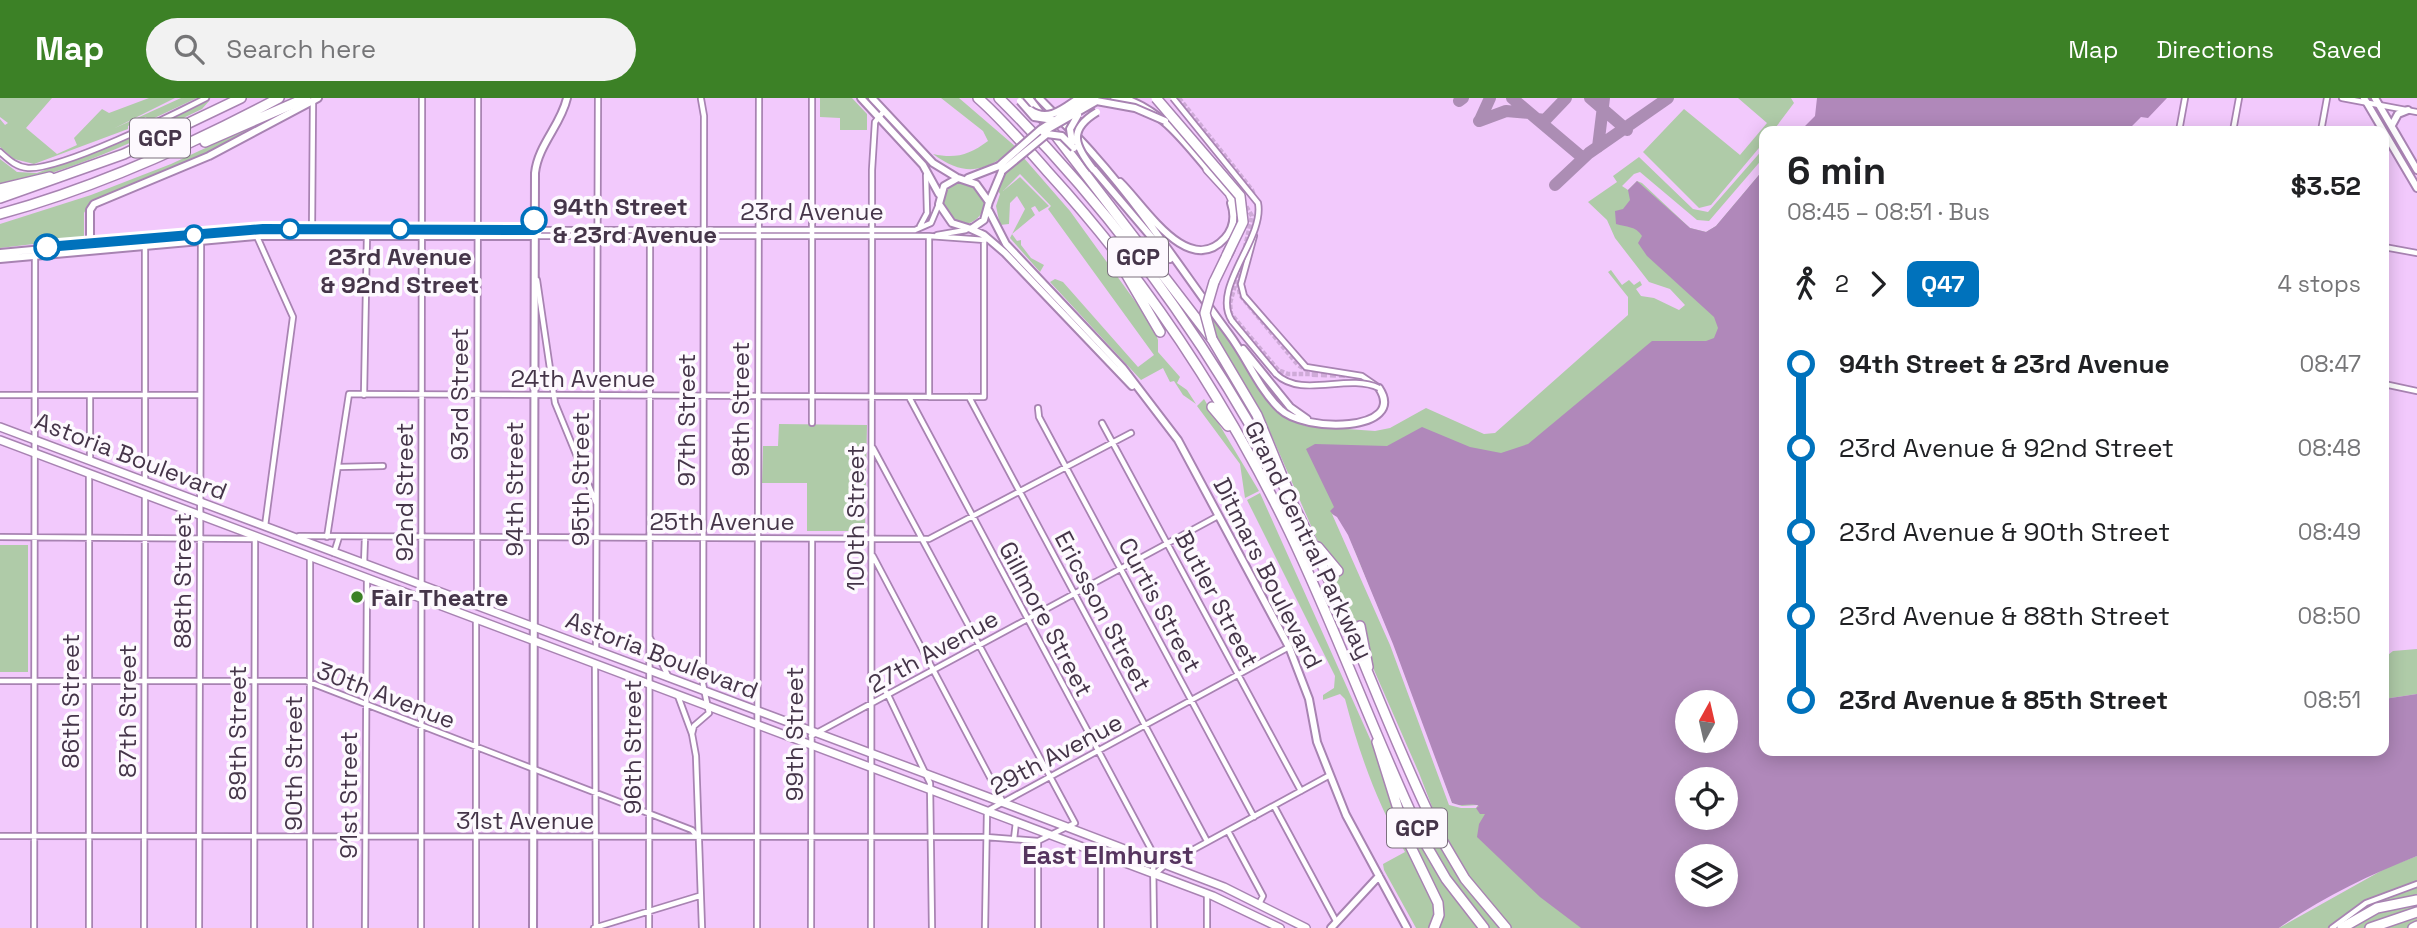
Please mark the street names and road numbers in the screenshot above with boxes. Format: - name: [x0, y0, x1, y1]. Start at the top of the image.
- road number: GCP: [130, 118, 190, 158]
- street label: 23rd Avenue: [740, 196, 884, 227]
- road number: GCP: [1108, 238, 1168, 276]
- street label: 93rd Street: [444, 328, 475, 460]
- street label: 98th Street: [725, 342, 756, 476]
- street label: 97th Street: [671, 353, 702, 487]
- street label: 24th Avenue: [510, 363, 656, 394]
- street label: Astoria Boulevard: [31, 405, 231, 507]
- street label: 95th Street: [565, 412, 596, 546]
- street label: Grand Central Parkway: [1238, 416, 1380, 664]
- street label: 94th Street: [499, 422, 530, 556]
- street label: 92nd Street: [389, 423, 420, 561]
- street label: 100th Street: [840, 445, 871, 591]
- street label: Ditmars Boulevard: [1206, 472, 1330, 674]
- street label: 25th Avenue: [649, 506, 795, 537]
- street label: 88th Street: [167, 513, 198, 649]
- street label: Butler Street: [1168, 525, 1266, 673]
- street label: Ericsson Street: [1048, 526, 1158, 696]
- street label: Curtis Street: [1112, 532, 1208, 678]
- street label: Gillmore Street: [992, 536, 1100, 702]
- street label: 27th Avenue: [862, 602, 1004, 700]
- street label: Astoria Boulevard: [562, 604, 762, 706]
- street label: 86th Street: [55, 634, 86, 768]
- street label: 87th Street: [112, 644, 143, 778]
- street label: 30th Avenue: [312, 654, 460, 736]
- street label: 89th Street: [222, 666, 253, 800]
- street label: 99th Street: [779, 667, 810, 801]
- street label: 96th Street: [617, 680, 648, 814]
- street label: 90th Street: [278, 695, 309, 831]
- street label: 29th Avenue: [985, 706, 1127, 802]
- street label: 91st Street: [333, 731, 364, 859]
- street label: 31st Avenue: [456, 805, 594, 836]
- road number: GCP: [1387, 808, 1447, 848]

